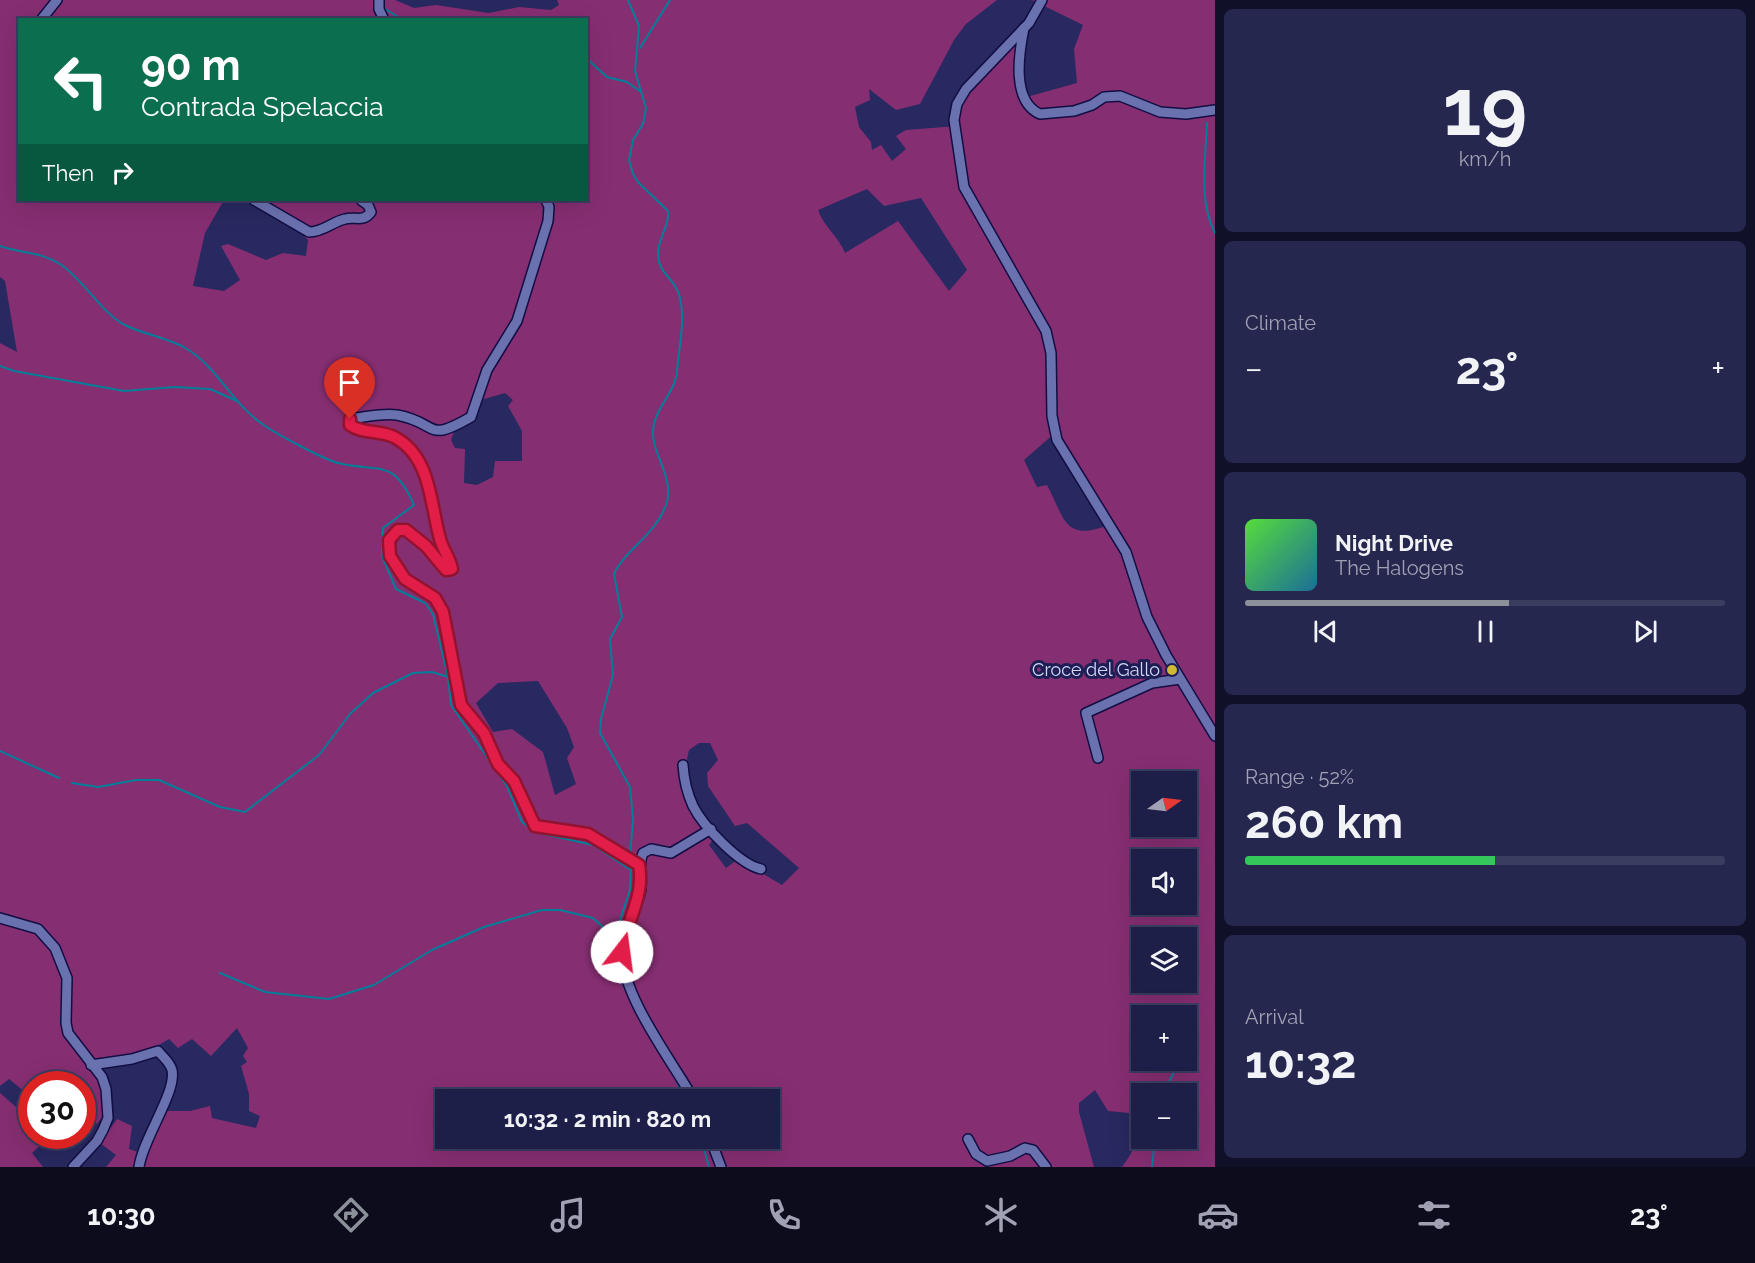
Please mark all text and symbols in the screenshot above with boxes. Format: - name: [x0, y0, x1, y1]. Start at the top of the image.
- text: 90 m: [141, 41, 241, 90]
- icon: left: [42, 42, 120, 120]
- text: 19: [1443, 62, 1527, 153]
- text: Contrada Spelaccia: [141, 91, 384, 122]
- text: km/h: [1459, 147, 1511, 171]
- icon: right: [106, 156, 139, 189]
- text: Then: [42, 160, 94, 186]
- text: Climate: [1245, 311, 1316, 335]
- text: 23°: [1456, 342, 1518, 395]
- text: −: [1245, 349, 1263, 388]
- text: +: [1711, 349, 1725, 388]
- pin: [324, 357, 375, 419]
- icon: arrive: [333, 366, 366, 399]
- text: Night Drive: [1335, 530, 1453, 556]
- text: The Halogens: [1335, 556, 1464, 580]
- icon: previous: [1309, 615, 1342, 648]
- icon: pause: [1469, 615, 1502, 648]
- icon: next: [1629, 615, 1662, 648]
- place label: Croce del Gallo: [1032, 659, 1160, 680]
- marker: Croce del Gallo: [1165, 663, 1179, 677]
- text: Range · 52%: [1245, 765, 1354, 789]
- north arrow: [1131, 771, 1197, 837]
- map controls: [1131, 771, 1197, 1149]
- text: 260 km: [1245, 796, 1403, 849]
- button: sound: [1131, 849, 1197, 915]
- position arrow: [590, 920, 654, 984]
- button: layers: [1131, 927, 1197, 993]
- button: +: [1131, 1005, 1197, 1071]
- text: Arrival: [1245, 1005, 1304, 1029]
- text: 10:32: [1245, 1036, 1356, 1089]
- speed limit sign: 30: [18, 1071, 96, 1149]
- button: −: [1131, 1083, 1197, 1149]
- text: 10:32 · 2 min · 820 m: [504, 1106, 711, 1132]
- icon: directions: [330, 1194, 372, 1236]
- icon: music: [547, 1194, 589, 1236]
- icon: phone: [763, 1194, 805, 1236]
- icon: climate: [980, 1194, 1022, 1236]
- icon: car: [1197, 1194, 1239, 1236]
- icon: filters: [1413, 1194, 1455, 1236]
- text: 10:30: [87, 1200, 156, 1231]
- text: 23°: [1630, 1200, 1668, 1231]

